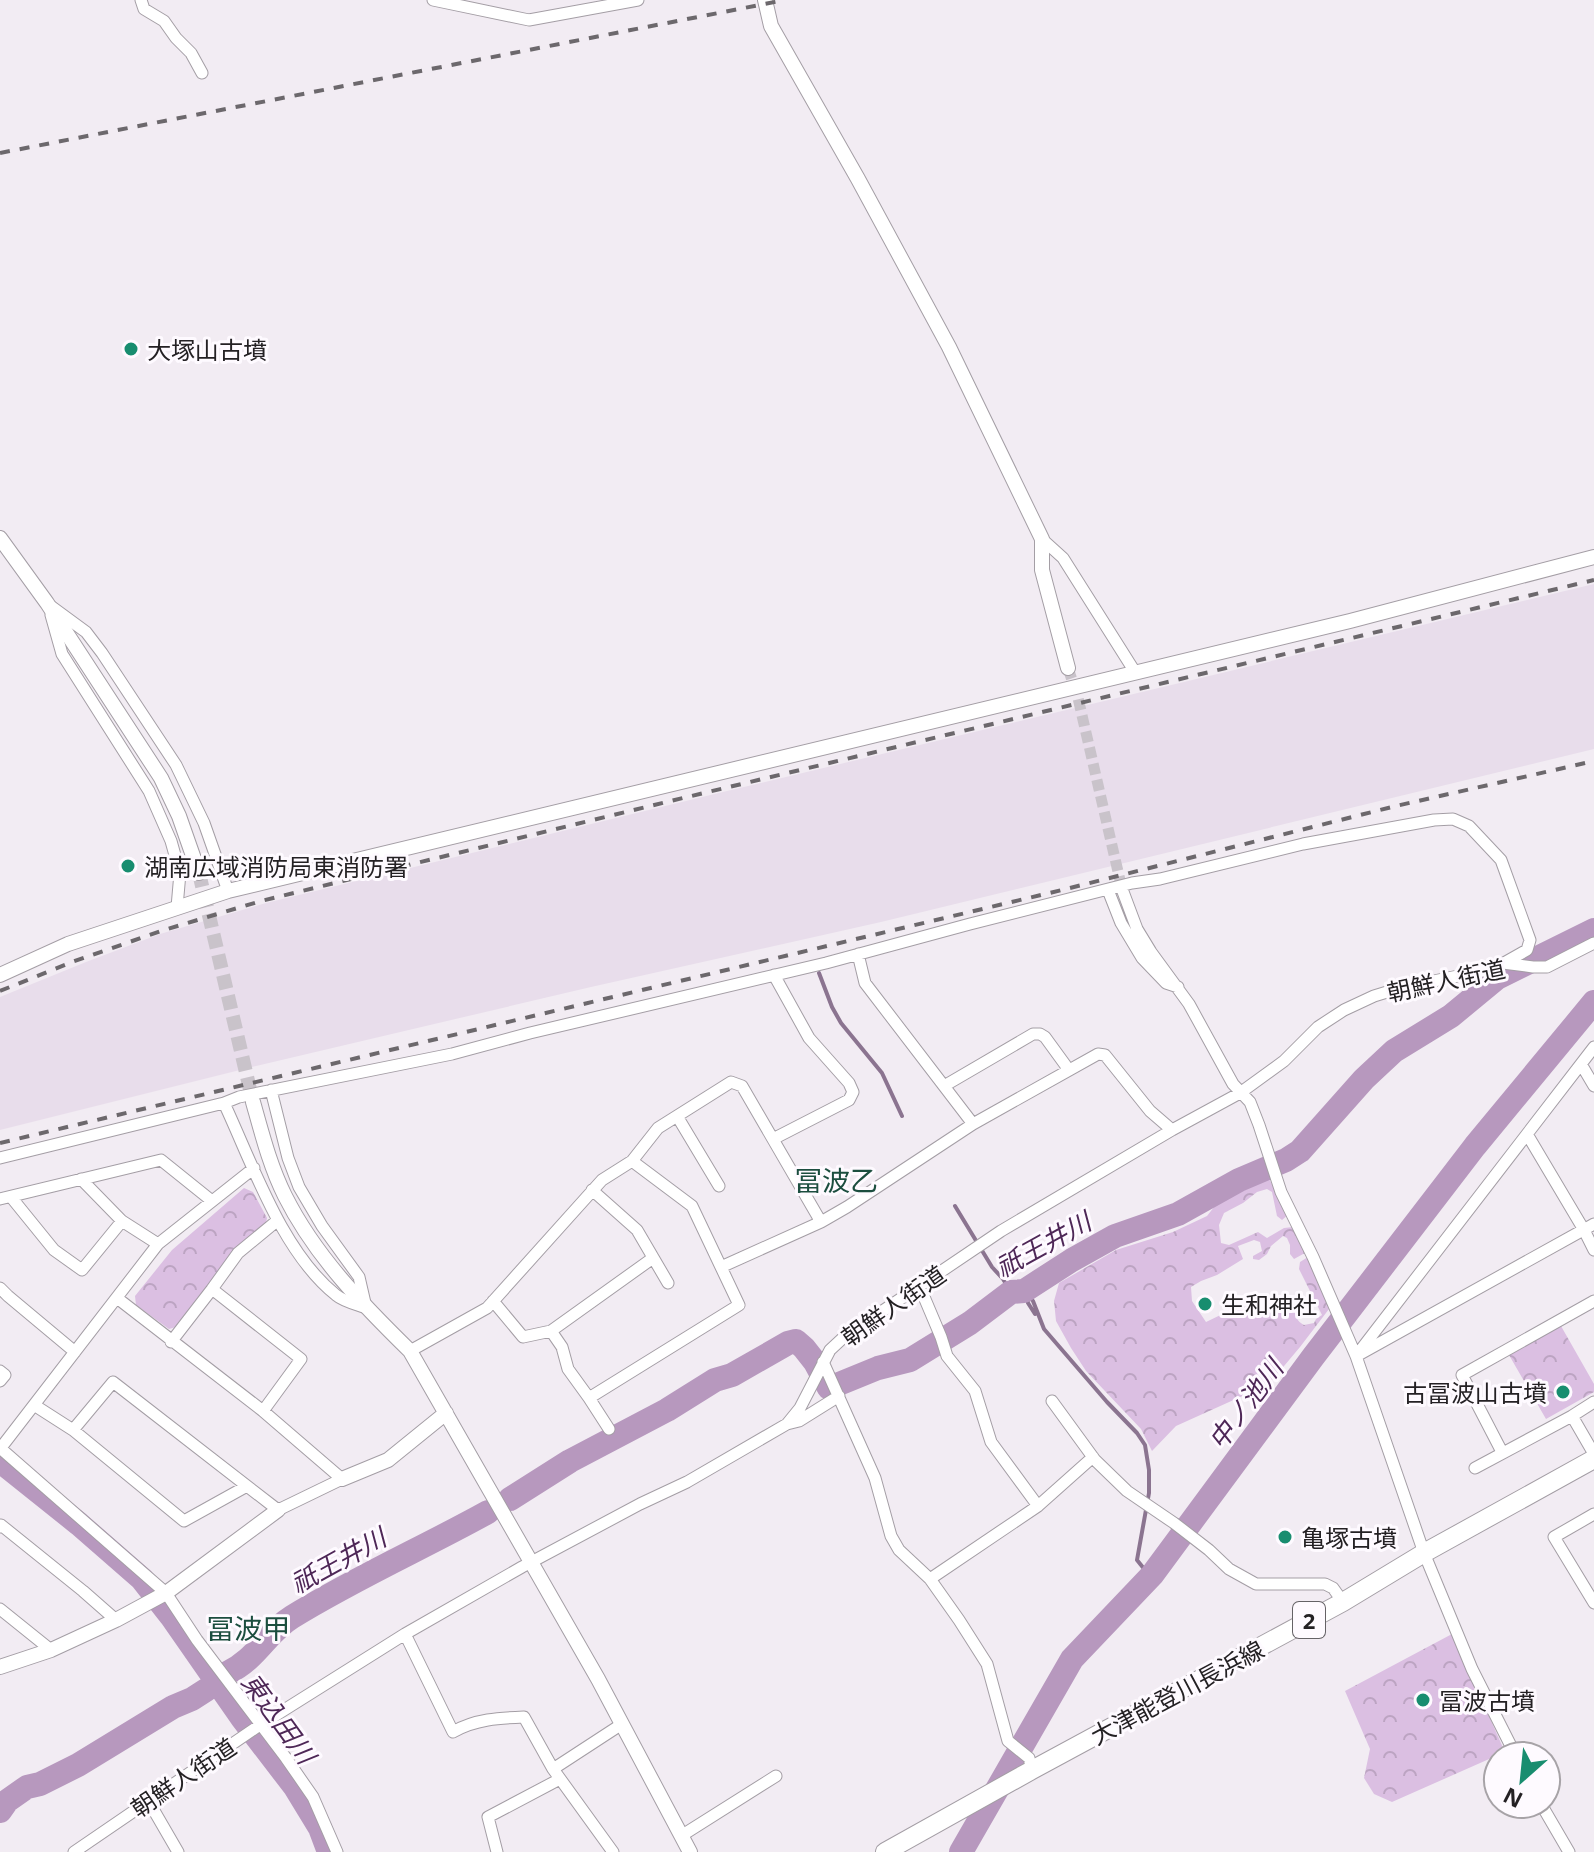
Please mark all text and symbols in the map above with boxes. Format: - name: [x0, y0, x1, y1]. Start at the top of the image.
- place label: 大塚山古墳: [147, 333, 267, 366]
- marker: 大塚山古墳: [122, 340, 140, 358]
- place label: 湖南広域消防局東消防署: [144, 850, 408, 883]
- marker: 湖南広域消防局東消防署: [119, 857, 137, 875]
- street label: 朝鮮人街道: [1384, 951, 1508, 1009]
- district label: 冨波乙: [794, 1161, 878, 1199]
- water label: 祇王井川: [989, 1202, 1100, 1285]
- street label: 朝鮮人街道: [834, 1257, 952, 1353]
- place label: 生和神社: [1221, 1288, 1317, 1321]
- marker: 生和神社: [1196, 1295, 1214, 1313]
- water label: 中ノ池川: [1199, 1349, 1292, 1456]
- place label: 古冨波山古墳: [1403, 1376, 1547, 1409]
- marker: 古冨波山古墳: [1554, 1383, 1572, 1401]
- water label: 祇王井川: [284, 1518, 395, 1601]
- place label: 亀塚古墳: [1301, 1521, 1397, 1554]
- marker: 亀塚古墳: [1276, 1528, 1294, 1546]
- road number: 2: [1293, 1602, 1325, 1638]
- district label: 冨波甲: [206, 1609, 290, 1647]
- street label: 大津能登川長浜線: [1084, 1632, 1270, 1752]
- water label: 東込田川: [234, 1665, 326, 1773]
- place label: 冨波古墳: [1439, 1684, 1535, 1717]
- marker: 冨波古墳: [1414, 1691, 1432, 1709]
- street label: 朝鮮人街道: [124, 1730, 242, 1824]
- north arrow: [1482, 1740, 1562, 1820]
- text: N: [1498, 1781, 1527, 1816]

